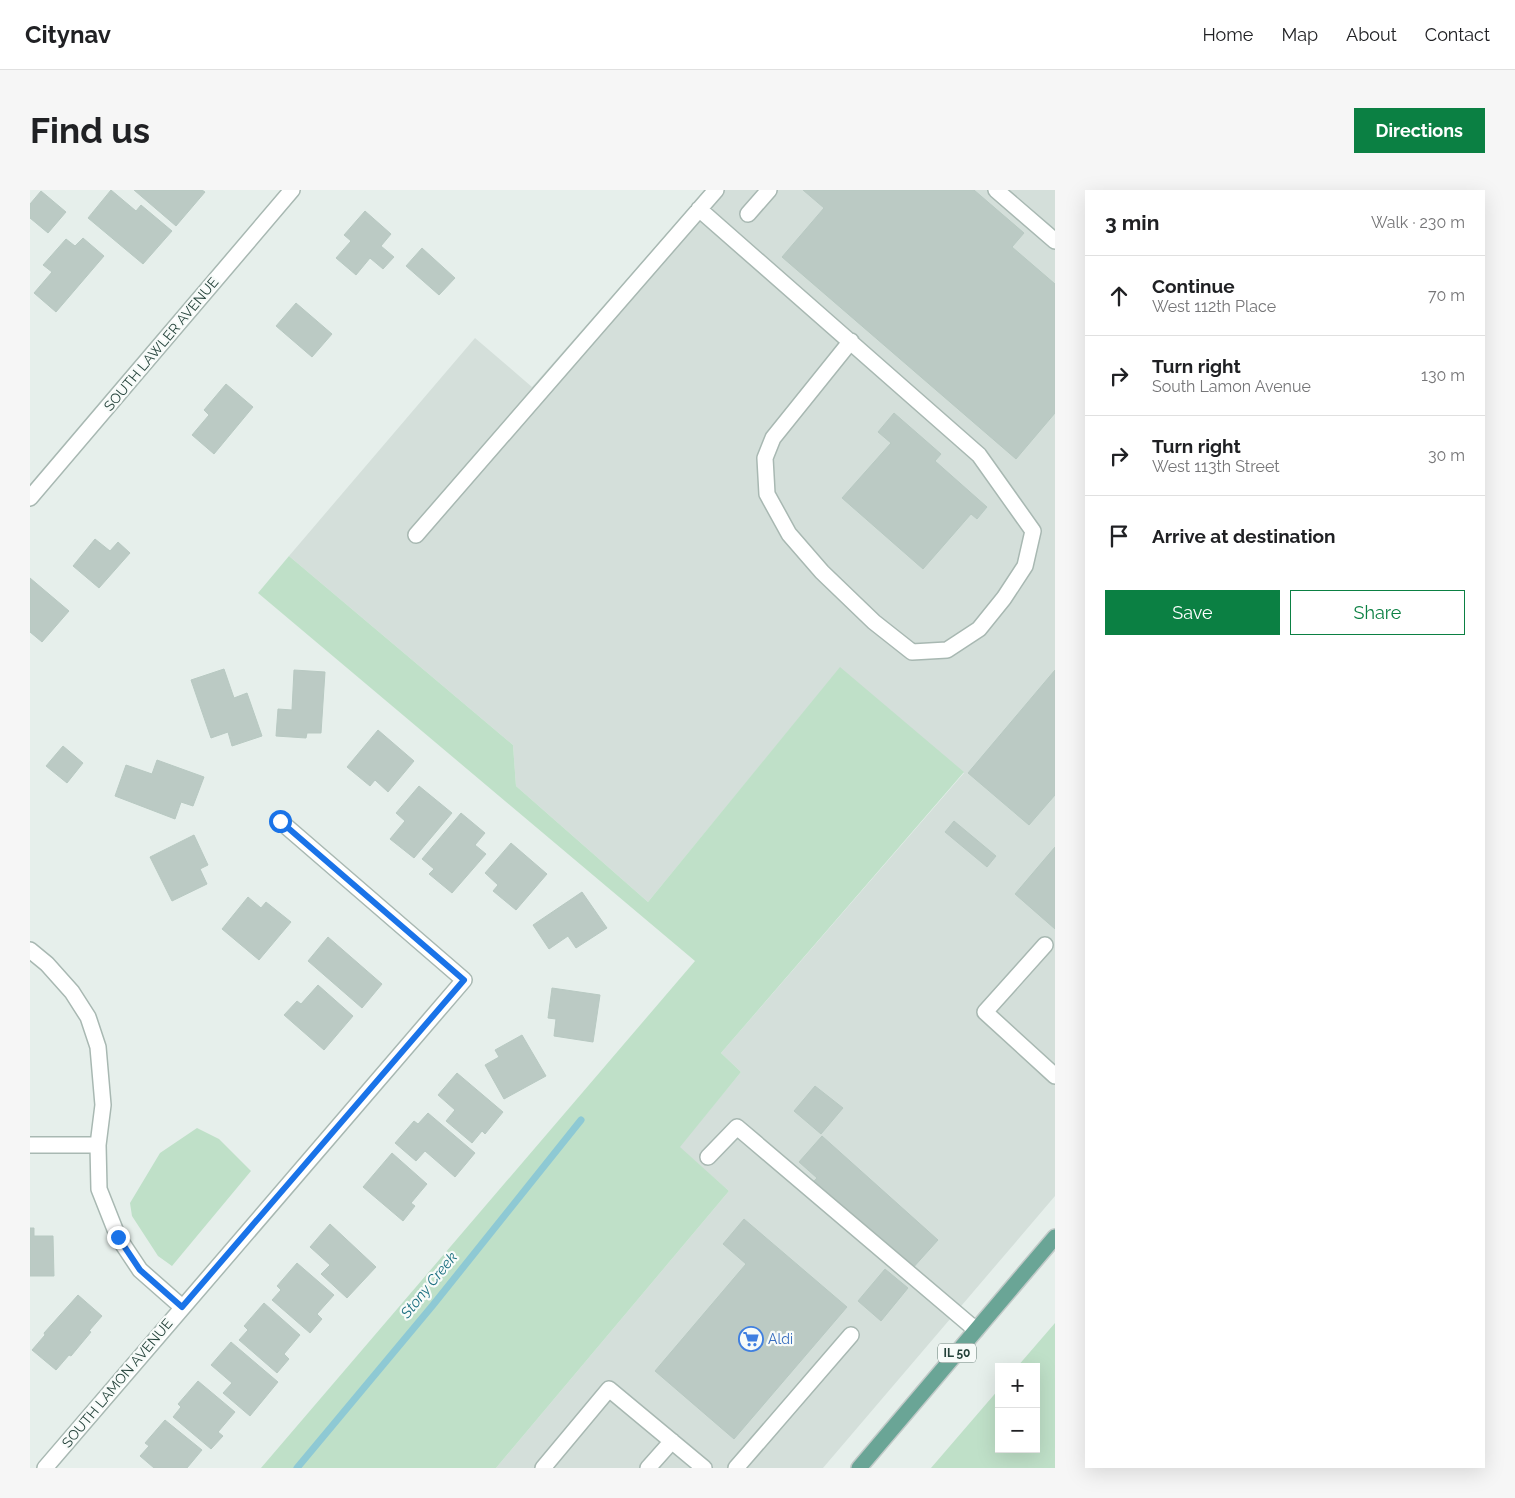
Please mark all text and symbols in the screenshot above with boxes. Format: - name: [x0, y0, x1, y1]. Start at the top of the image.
- text: Citynav: [25, 20, 111, 49]
- text: Home: [1202, 24, 1253, 45]
- text: Map: [1281, 24, 1318, 45]
- text: About: [1346, 24, 1397, 45]
- text: Contact: [1425, 24, 1490, 45]
- button: Directions: [1354, 108, 1485, 153]
- text: Find us: [30, 110, 150, 151]
- text: 3 min: [1105, 210, 1159, 235]
- text: Walk · 230 m: [1371, 213, 1465, 232]
- street label: SOUTH LAWLER AVENUE: [101, 274, 221, 414]
- text: Continue: [1152, 275, 1235, 297]
- icon: ahead: [1105, 282, 1133, 310]
- text: 70 m: [1428, 286, 1465, 305]
- text: West 112th Place: [1152, 297, 1276, 316]
- text: Turn right: [1152, 355, 1241, 377]
- icon: right: [1105, 362, 1133, 390]
- text: 130 m: [1421, 366, 1465, 385]
- text: South Lamon Avenue: [1152, 377, 1311, 396]
- text: Turn right: [1152, 435, 1241, 457]
- icon: right: [1105, 442, 1133, 470]
- text: 30 m: [1428, 446, 1465, 465]
- text: West 113th Street: [1152, 457, 1280, 476]
- icon: arrive: [1105, 522, 1133, 550]
- text: Arrive at destination: [1152, 525, 1336, 547]
- button: Save: [1105, 590, 1280, 635]
- button: Share: [1290, 590, 1465, 635]
- route start: [269, 810, 292, 833]
- route end: [107, 1226, 130, 1249]
- water label: Stony Creek: [396, 1248, 461, 1322]
- street label: SOUTH LAMON AVENUE: [58, 1315, 176, 1451]
- supermarket icon: Aldi: [738, 1326, 764, 1352]
- place label: Aldi: [768, 1331, 793, 1347]
- road number: IL 50: [938, 1344, 976, 1362]
- map controls: [995, 1363, 1040, 1453]
- button: +: [995, 1363, 1040, 1408]
- button: −: [995, 1408, 1040, 1453]

